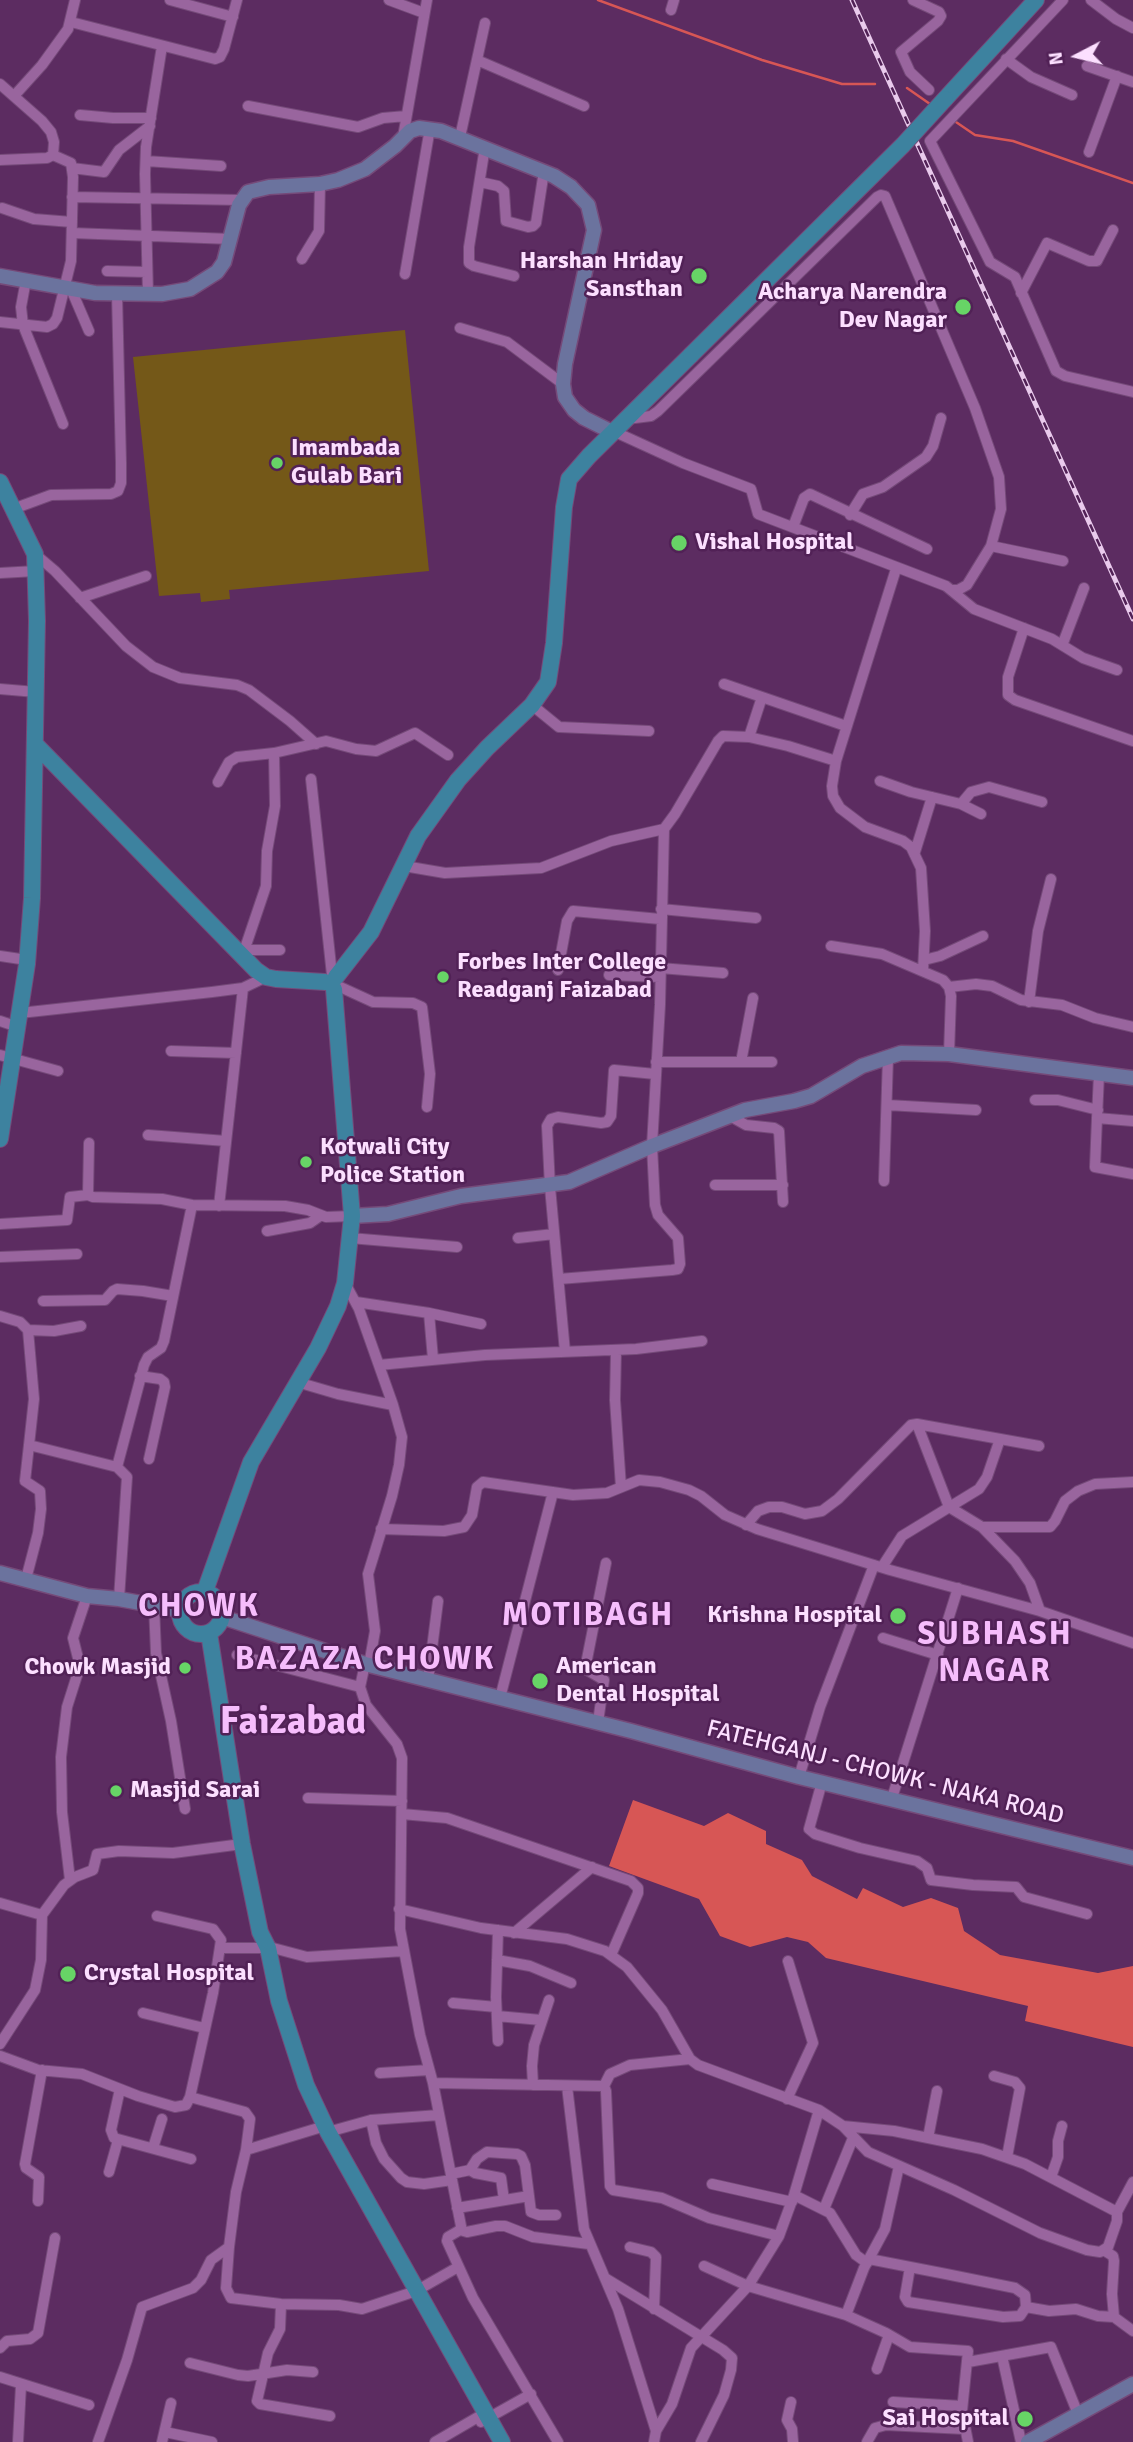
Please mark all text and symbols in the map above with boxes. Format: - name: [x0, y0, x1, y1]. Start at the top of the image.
- north arrow: [1042, 21, 1112, 91]
- text: N: [1043, 51, 1069, 67]
- place label: Harshan Hriday Sansthan: [520, 248, 683, 304]
- marker: Harshan Hriday Sansthan: [689, 266, 709, 286]
- place label: Acharya Narendra Dev Nagar: [758, 279, 947, 335]
- marker: Acharya Narendra Dev Nagar: [953, 297, 973, 317]
- place label: Imambada Gulab Bari: [291, 435, 402, 491]
- marker: Imambada Gulab Bari: [269, 455, 285, 471]
- place label: Vishal Hospital: [695, 529, 854, 557]
- marker: Vishal Hospital: [669, 533, 689, 553]
- place label: Forbes Inter College Readganj Faizabad: [457, 949, 666, 1005]
- marker: Forbes Inter College Readganj Faizabad: [435, 969, 451, 985]
- place label: Kotwali City Police Station: [320, 1134, 465, 1190]
- marker: Kotwali City Police Station: [298, 1154, 314, 1170]
- district label: CHOWK: [139, 1589, 259, 1627]
- district label: MOTIBAGH: [503, 1598, 673, 1636]
- place label: Krishna Hospital: [707, 1602, 882, 1630]
- marker: Krishna Hospital: [888, 1606, 908, 1626]
- district label: SUBHASH NAGAR: [918, 1617, 1072, 1692]
- district label: BAZAZA CHOWK: [236, 1642, 494, 1680]
- place label: American Dental Hospital: [556, 1653, 720, 1709]
- place label: Chowk Masjid: [24, 1654, 171, 1682]
- marker: Chowk Masjid: [177, 1660, 193, 1676]
- marker: American Dental Hospital: [530, 1671, 550, 1691]
- district label: Faizabad: [220, 1700, 366, 1746]
- street label: FATEHGANJ - CHOWK - NAKA ROAD: [703, 1715, 1067, 1831]
- place label: Masjid Sarai: [130, 1777, 260, 1805]
- marker: Masjid Sarai: [108, 1783, 124, 1799]
- place label: Crystal Hospital: [84, 1960, 254, 1988]
- marker: Crystal Hospital: [58, 1964, 78, 1984]
- place label: Sai Hospital: [882, 2405, 1009, 2433]
- marker: Sai Hospital: [1015, 2409, 1035, 2429]

